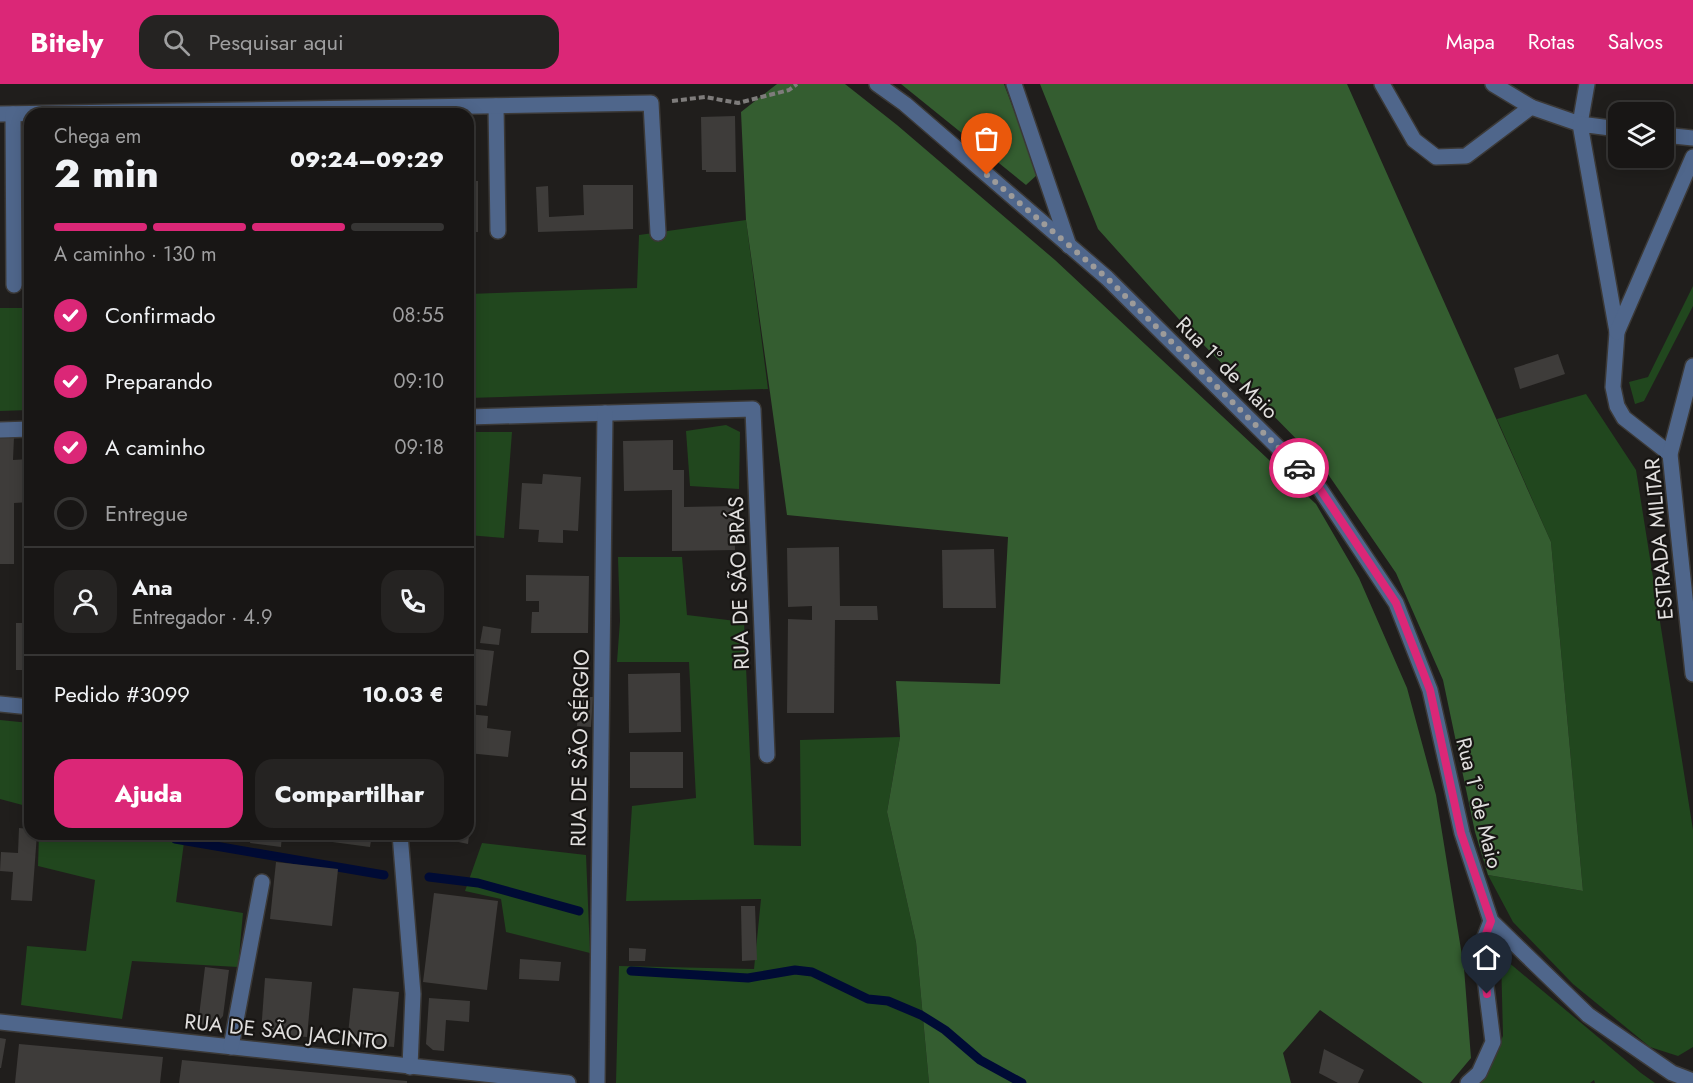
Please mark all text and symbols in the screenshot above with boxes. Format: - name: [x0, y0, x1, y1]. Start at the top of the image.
- search box: [139, 15, 559, 69]
- text: Bitely: [30, 22, 103, 63]
- icon: search: [160, 26, 193, 59]
- text: Pesquisar aqui: [208, 26, 344, 58]
- text: Mapa: [1446, 27, 1495, 57]
- text: Rotas: [1528, 27, 1575, 57]
- text: Salvos: [1608, 27, 1663, 57]
- map controls: [1608, 102, 1674, 168]
- button: layers: [1608, 102, 1674, 168]
- pin: [961, 113, 1012, 175]
- text: Chega em: [54, 122, 141, 151]
- icon: bag: [970, 122, 1003, 155]
- text: 09:24–09:29: [290, 143, 444, 175]
- text: 2 min: [54, 145, 159, 202]
- text: A caminho · 130 m: [54, 240, 217, 269]
- icon: check: [54, 299, 87, 332]
- text: Confirmado: [105, 299, 215, 331]
- text: 08:55: [393, 301, 444, 330]
- street label: Rua 1º de Maio: [1169, 310, 1285, 426]
- icon: check: [54, 365, 87, 398]
- text: Preparando: [105, 365, 213, 397]
- text: 09:10: [393, 367, 444, 396]
- icon: check: [54, 431, 87, 464]
- text: A caminho: [105, 431, 205, 463]
- text: 09:18: [395, 433, 444, 462]
- courier: [1269, 438, 1329, 498]
- icon: car: [1283, 452, 1316, 485]
- street label: ESTRADA MILITAR: [1637, 457, 1681, 621]
- street label: RUA DE SÃO BRÁS: [721, 496, 757, 670]
- text: Entregue: [105, 497, 188, 529]
- button: person: [54, 570, 117, 633]
- button: phone: [381, 570, 444, 633]
- text: Ana: [132, 571, 173, 603]
- text: Entregador · 4.9: [132, 603, 273, 632]
- street label: RUA DE SÃO SÉRGIO: [563, 649, 597, 847]
- text: Pedido #3099: [54, 678, 190, 710]
- text: 10.03 €: [362, 678, 444, 710]
- street label: Rua 1º de Maio: [1448, 734, 1510, 872]
- button: Ajuda: [54, 759, 243, 828]
- button: Compartilhar: [255, 759, 444, 828]
- pin: [1461, 932, 1512, 994]
- icon: home: [1470, 941, 1503, 974]
- street label: RUA DE SÃO JACINTO: [183, 1006, 389, 1058]

